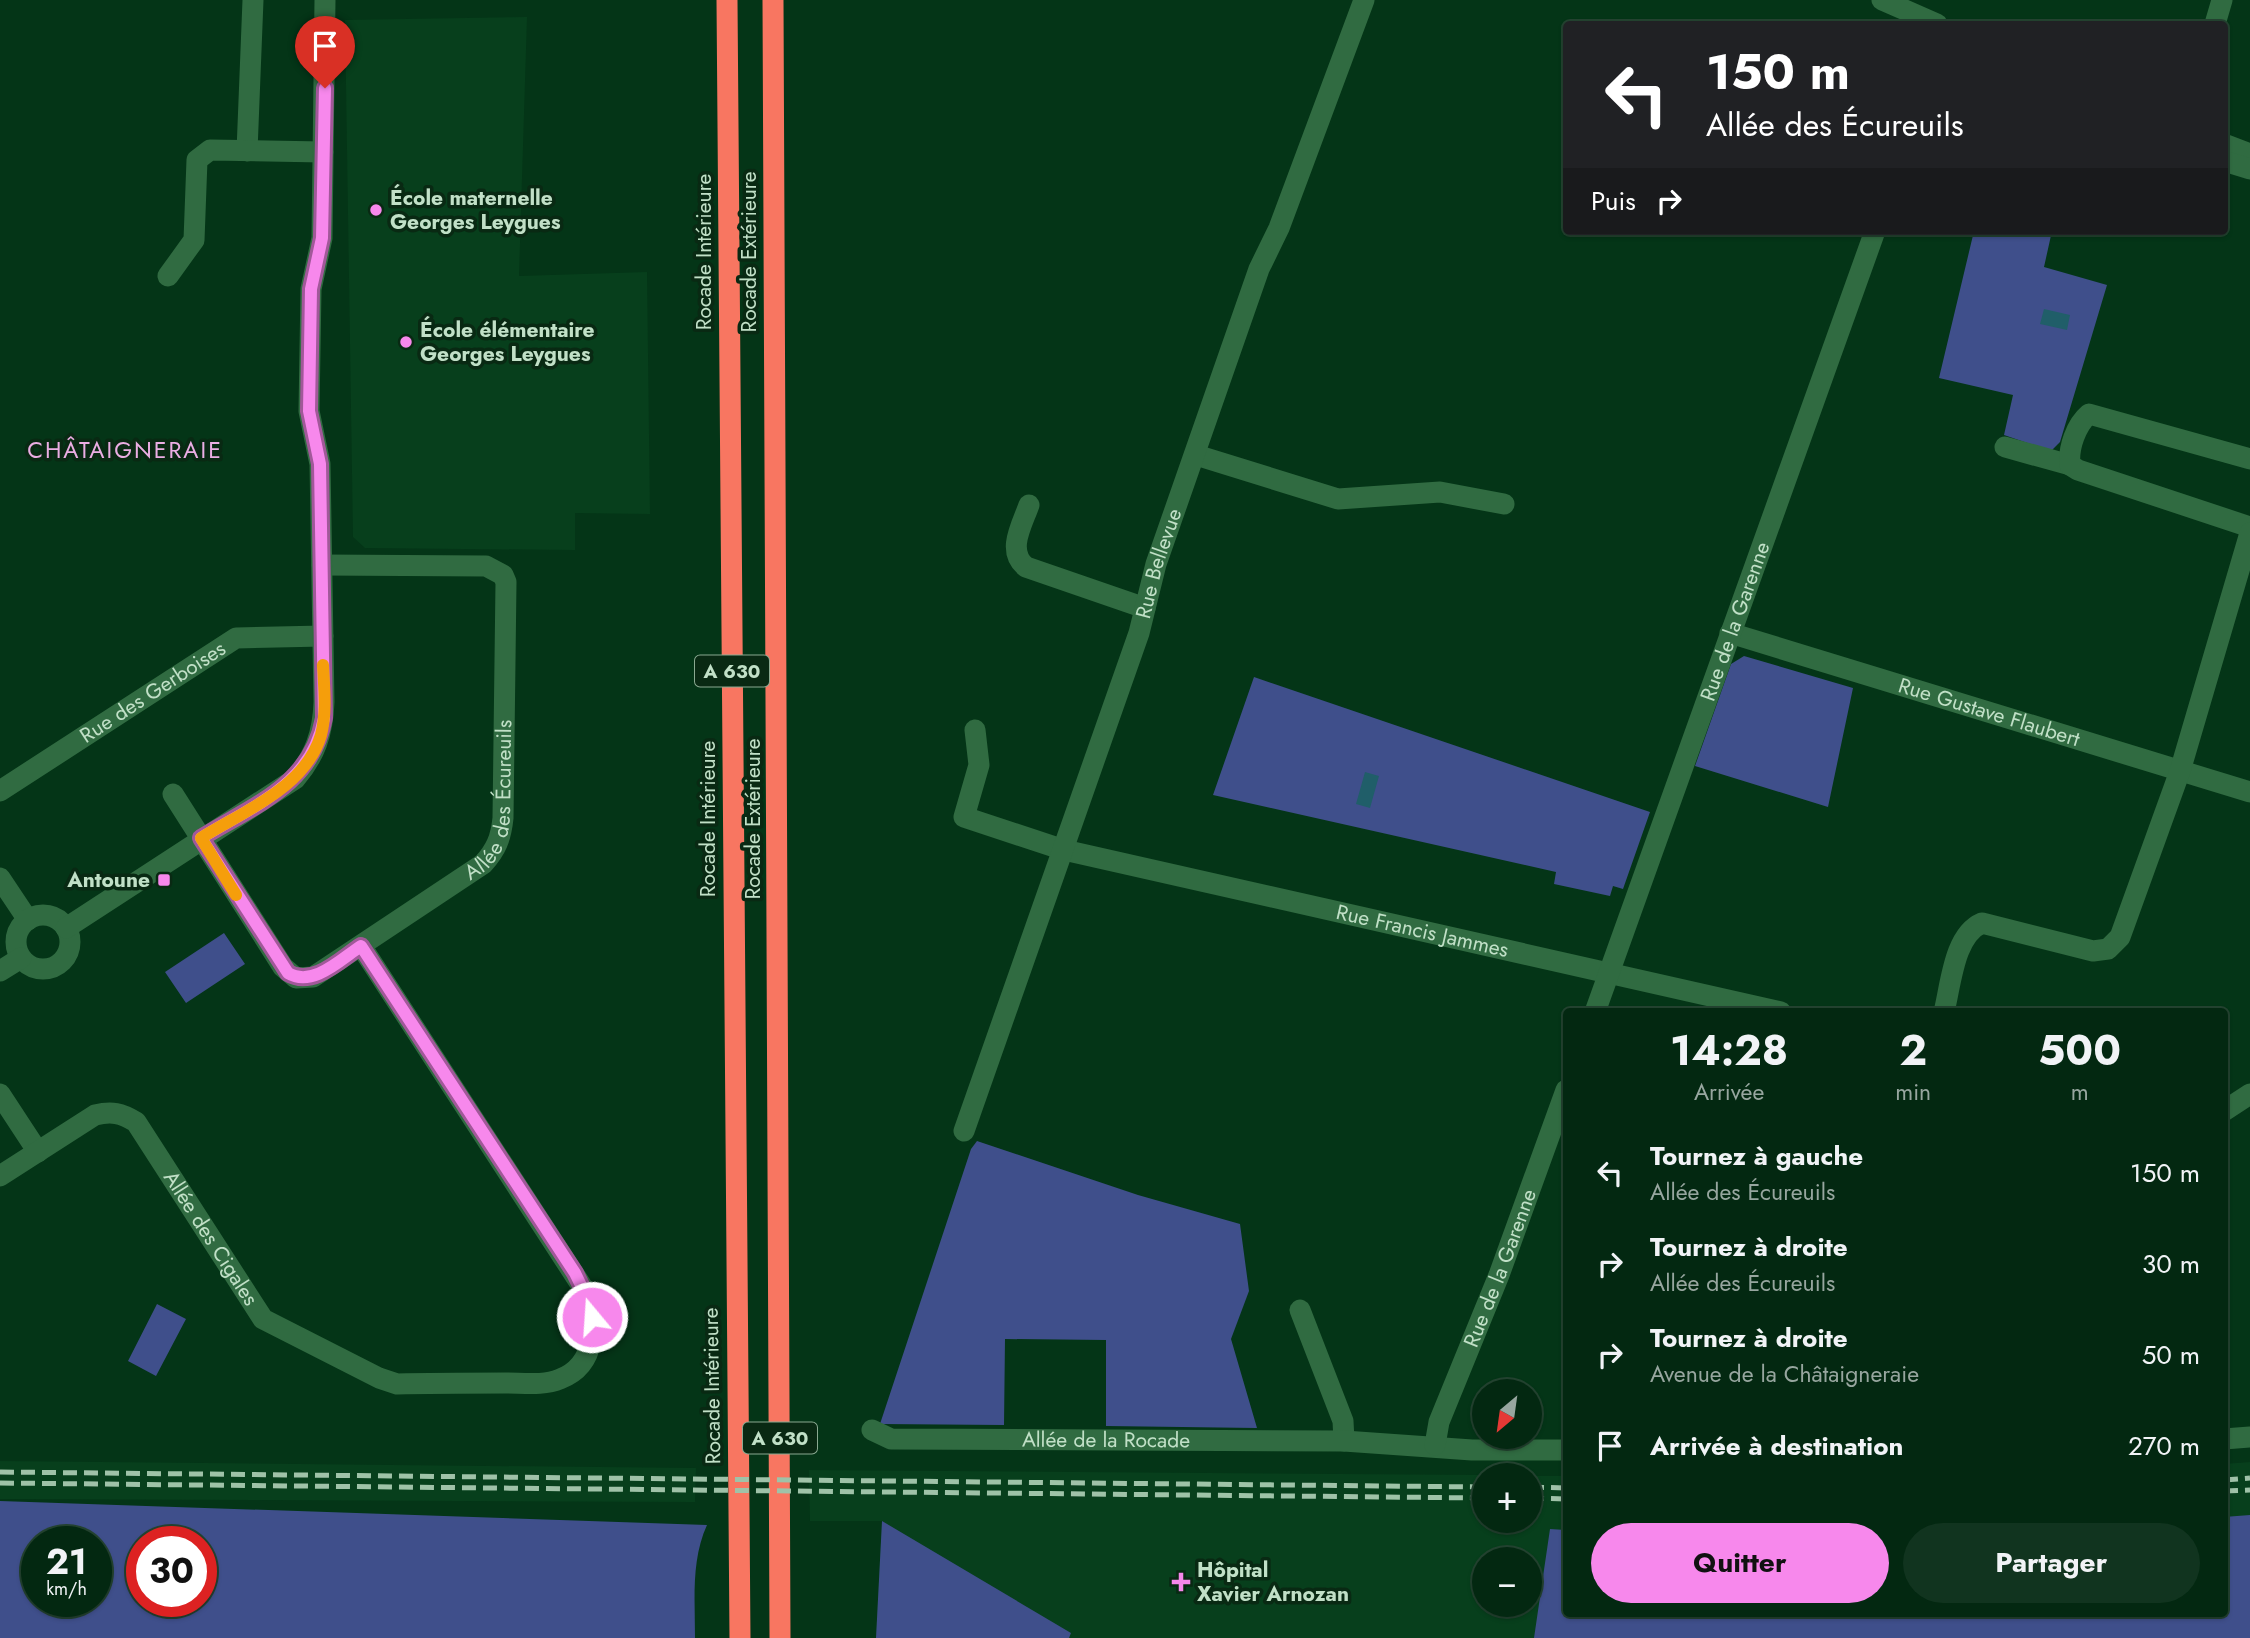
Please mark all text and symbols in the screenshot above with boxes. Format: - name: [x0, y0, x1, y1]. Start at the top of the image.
- pin: [295, 16, 355, 88]
- icon: arrive: [306, 27, 344, 65]
- text: 150 m: [1706, 37, 1850, 107]
- icon: left: [1591, 49, 1682, 140]
- text: Allée des Écureuils: [1706, 102, 1964, 148]
- street label: Rocade Extérieure: [734, 171, 764, 332]
- street label: Rocade Intérieure: [689, 173, 719, 330]
- text: Puis: [1591, 182, 1636, 220]
- icon: right: [1650, 182, 1688, 220]
- place label: École maternelle Georges Leygues: [390, 183, 561, 237]
- marker: École maternelle Georges Leygues: [368, 202, 384, 218]
- place label: École élémentaire Georges Leygues: [420, 315, 595, 369]
- marker: École élémentaire Georges Leygues: [398, 334, 414, 350]
- district label: CHÂTAIGNERAIE: [27, 433, 223, 467]
- street label: Rue Bellevue: [1128, 504, 1189, 622]
- street label: Rue de la Garenne: [1693, 537, 1777, 705]
- street label: Rue des Gerboises: [74, 634, 232, 750]
- road number: A 630: [695, 656, 769, 686]
- street label: Rue Gustave Flaubert: [1895, 670, 2084, 754]
- street label: Allée des Écureuils: [458, 720, 519, 887]
- street label: Rocade Extérieure: [738, 738, 768, 899]
- street label: Rocade Intérieure: [693, 740, 723, 897]
- place label: Antoune: [66, 865, 150, 895]
- marker: Antoune: [156, 872, 172, 888]
- street label: Rue Francis Jammes: [1333, 897, 1511, 965]
- text: 14:28: [1670, 1020, 1788, 1081]
- text: 2: [1899, 1020, 1927, 1081]
- text: 500: [2038, 1020, 2121, 1081]
- text: Arrivée: [1694, 1075, 1764, 1109]
- text: min: [1895, 1075, 1931, 1109]
- text: m: [2071, 1075, 2089, 1109]
- text: Tournez à gauche: [1650, 1137, 1863, 1175]
- icon: left: [1591, 1154, 1629, 1192]
- text: 150 m: [2130, 1154, 2200, 1192]
- street label: Allée des Cigales: [156, 1165, 266, 1311]
- text: Allée des Écureuils: [1650, 1175, 1835, 1209]
- street label: Rue de la Garenne: [1456, 1185, 1544, 1352]
- text: Tournez à droite: [1650, 1228, 1848, 1266]
- icon: right: [1591, 1245, 1629, 1283]
- text: 30 m: [2142, 1245, 2200, 1283]
- text: Allée des Écureuils: [1650, 1266, 1835, 1300]
- position arrow: [555, 1280, 629, 1354]
- street label: Rocade Intérieure: [696, 1307, 728, 1465]
- text: Tournez à droite: [1650, 1319, 1848, 1357]
- icon: right: [1591, 1336, 1629, 1374]
- text: 50 m: [2142, 1336, 2200, 1374]
- text: Avenue de la Châtaigneraie: [1650, 1357, 1919, 1391]
- north arrow: [1472, 1379, 1542, 1449]
- map controls: [1472, 1379, 1542, 1617]
- road number: A 630: [743, 1422, 817, 1454]
- street label: Allée de la Rocade: [1022, 1425, 1190, 1455]
- icon: arrive: [1591, 1427, 1629, 1465]
- text: Arrivée à destination: [1650, 1427, 1903, 1465]
- text: 270 m: [2128, 1427, 2200, 1465]
- button: +: [1472, 1463, 1542, 1533]
- button: Quitter: [1591, 1523, 1889, 1603]
- button: Partager: [1903, 1523, 2200, 1603]
- speed limit sign: 30: [126, 1526, 217, 1617]
- text: 21: [46, 1537, 87, 1587]
- button: −: [1472, 1547, 1542, 1617]
- place label: Hôpital Xavier Arnozan: [1197, 1555, 1349, 1609]
- marker: Hôpital Xavier Arnozan: [1171, 1572, 1191, 1592]
- text: km/h: [46, 1576, 87, 1602]

